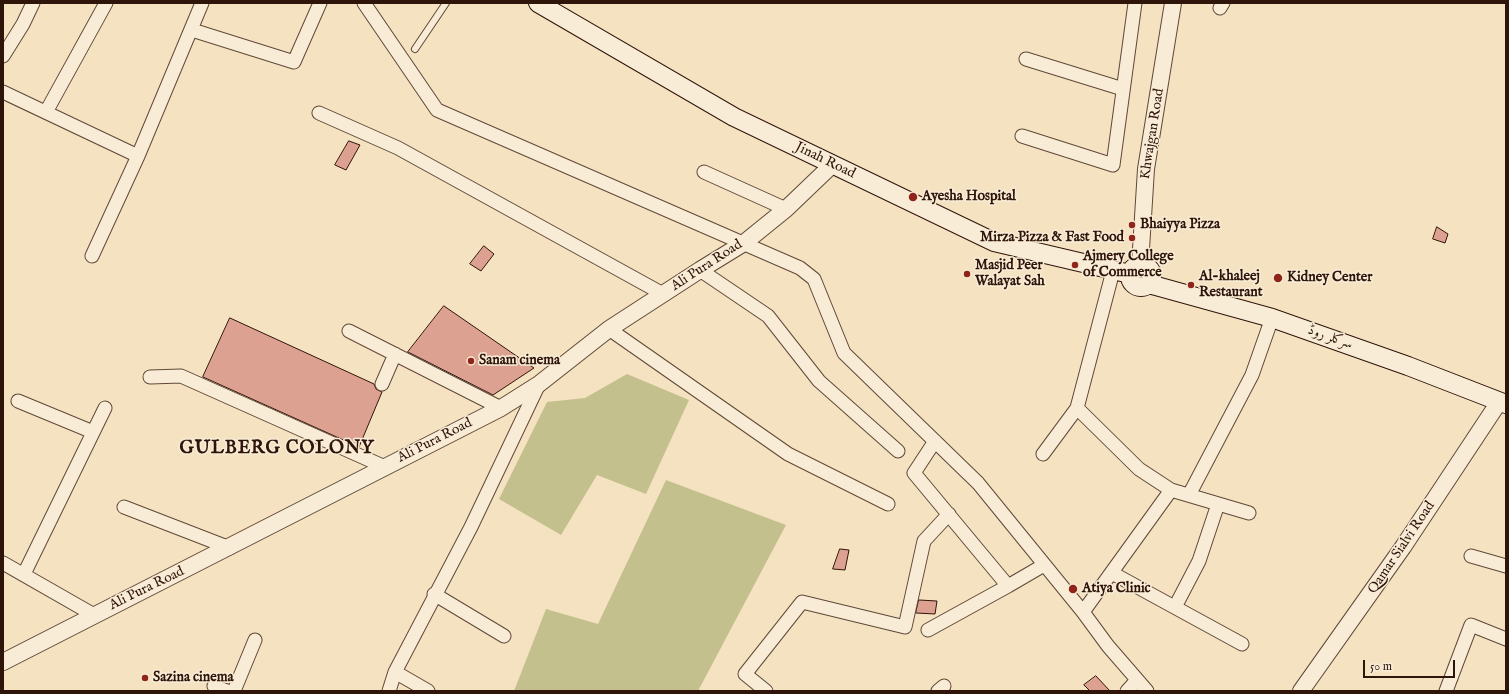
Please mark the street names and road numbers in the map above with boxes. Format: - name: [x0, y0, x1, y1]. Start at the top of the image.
- street label: Khwajgan Road: [1138, 87, 1168, 181]
- street label: Jinah Road: [792, 139, 858, 183]
- street label: Ali Pura Road: [668, 237, 746, 295]
- street label: سرکلر روڈ: [1305, 322, 1355, 354]
- street label: Ali Pura Road: [395, 415, 475, 467]
- street label: Qamar Sialvi Road: [1365, 499, 1439, 597]
- street label: Ali Pura Road: [107, 564, 187, 614]

